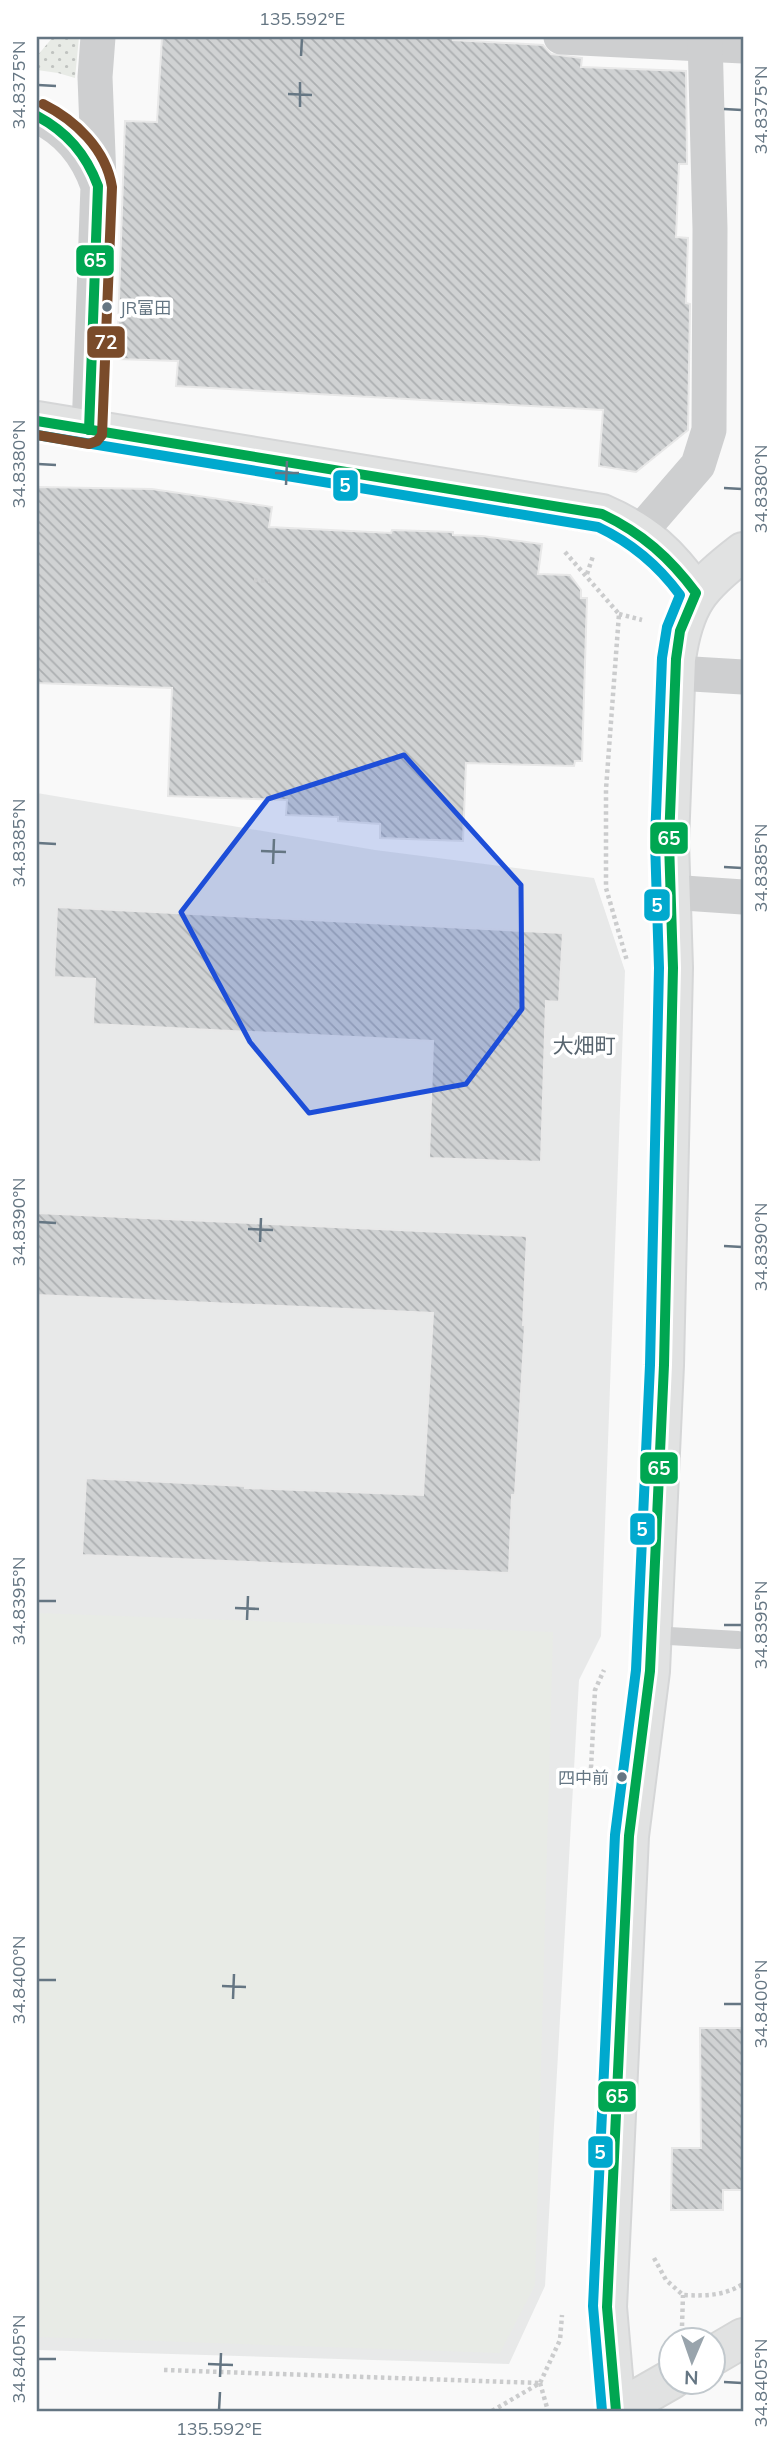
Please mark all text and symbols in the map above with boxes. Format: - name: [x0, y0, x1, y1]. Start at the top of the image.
- text: 135.592°E: [259, 7, 345, 30]
- text: 34.8375°N: [7, 40, 30, 130]
- text: 34.8375°N: [749, 65, 772, 155]
- line badge: 65: [75, 244, 115, 277]
- text: 65: [84, 248, 106, 272]
- place label: JR富田: [120, 297, 171, 319]
- marker: JR富田: [100, 300, 114, 314]
- line badge: 72: [86, 325, 126, 359]
- text: 72: [95, 330, 117, 354]
- text: 34.8380°N: [7, 419, 30, 509]
- text: 34.8380°N: [749, 444, 772, 534]
- line badge: 5: [332, 469, 359, 502]
- text: 5: [339, 473, 351, 497]
- text: 34.8385°N: [7, 798, 30, 888]
- line badge: 65: [649, 821, 689, 855]
- text: 34.8385°N: [749, 823, 772, 913]
- text: 65: [658, 826, 680, 850]
- line badge: 5: [643, 888, 671, 922]
- text: 5: [651, 893, 663, 917]
- district label: 大畑町: [553, 1032, 616, 1058]
- text: 34.8390°N: [7, 1177, 30, 1267]
- text: 34.8390°N: [749, 1202, 772, 1292]
- line badge: 65: [639, 1451, 679, 1485]
- text: 65: [648, 1456, 670, 1480]
- line badge: 5: [629, 1512, 656, 1546]
- text: 5: [636, 1517, 648, 1541]
- text: 34.8395°N: [7, 1556, 30, 1646]
- text: 34.8395°N: [749, 1580, 772, 1670]
- place label: 四中前: [558, 1767, 609, 1788]
- marker: 四中前: [615, 1770, 629, 1784]
- text: 34.8400°N: [7, 1935, 30, 2025]
- text: 34.8400°N: [749, 1959, 772, 2049]
- line badge: 65: [597, 2080, 637, 2113]
- text: 65: [606, 2084, 628, 2108]
- line badge: 5: [587, 2135, 614, 2169]
- text: 5: [594, 2140, 606, 2164]
- text: 34.8405°N: [7, 2314, 30, 2404]
- north arrow: [658, 2326, 728, 2396]
- text: 34.8405°N: [749, 2338, 772, 2428]
- text: N: [684, 2366, 699, 2390]
- text: 135.592°E: [176, 2417, 262, 2440]

